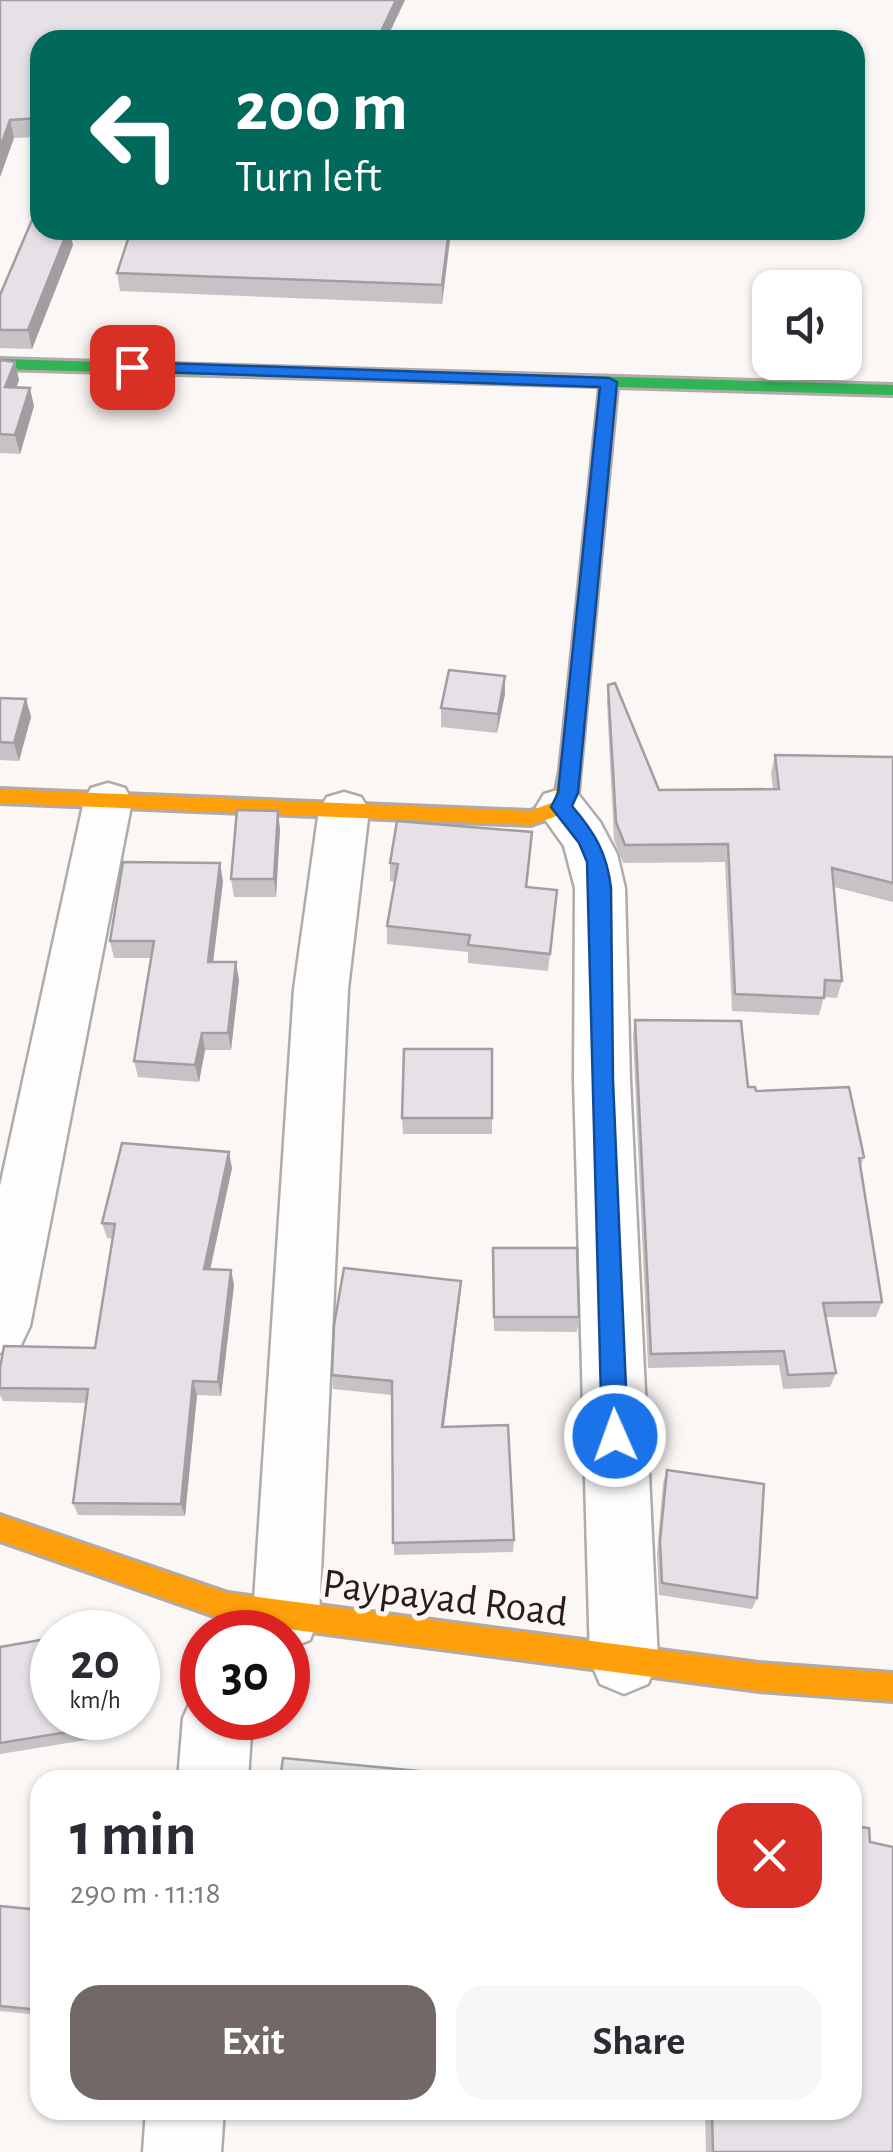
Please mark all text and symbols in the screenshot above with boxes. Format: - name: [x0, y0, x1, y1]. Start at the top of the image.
- icon: left: [70, 70, 200, 200]
- text: 200 m: [235, 73, 408, 143]
- text: Turn left: [235, 155, 382, 200]
- map controls: [752, 270, 862, 380]
- button: sound: [752, 270, 862, 380]
- pin: [90, 325, 175, 410]
- icon: arrive: [105, 340, 160, 395]
- position arrow: [563, 1384, 667, 1488]
- street label: Paypayad Road: [320, 1562, 570, 1634]
- speed limit sign: 30: [180, 1610, 310, 1740]
- text: 20: [70, 1638, 120, 1688]
- text: km/h: [69, 1688, 121, 1713]
- button: close: [717, 1803, 822, 1908]
- text: 1 min: [70, 1806, 196, 1866]
- text: 290 m · 11:18: [70, 1877, 221, 1909]
- button: Exit: [70, 1985, 436, 2100]
- button: Share: [456, 1985, 822, 2100]

